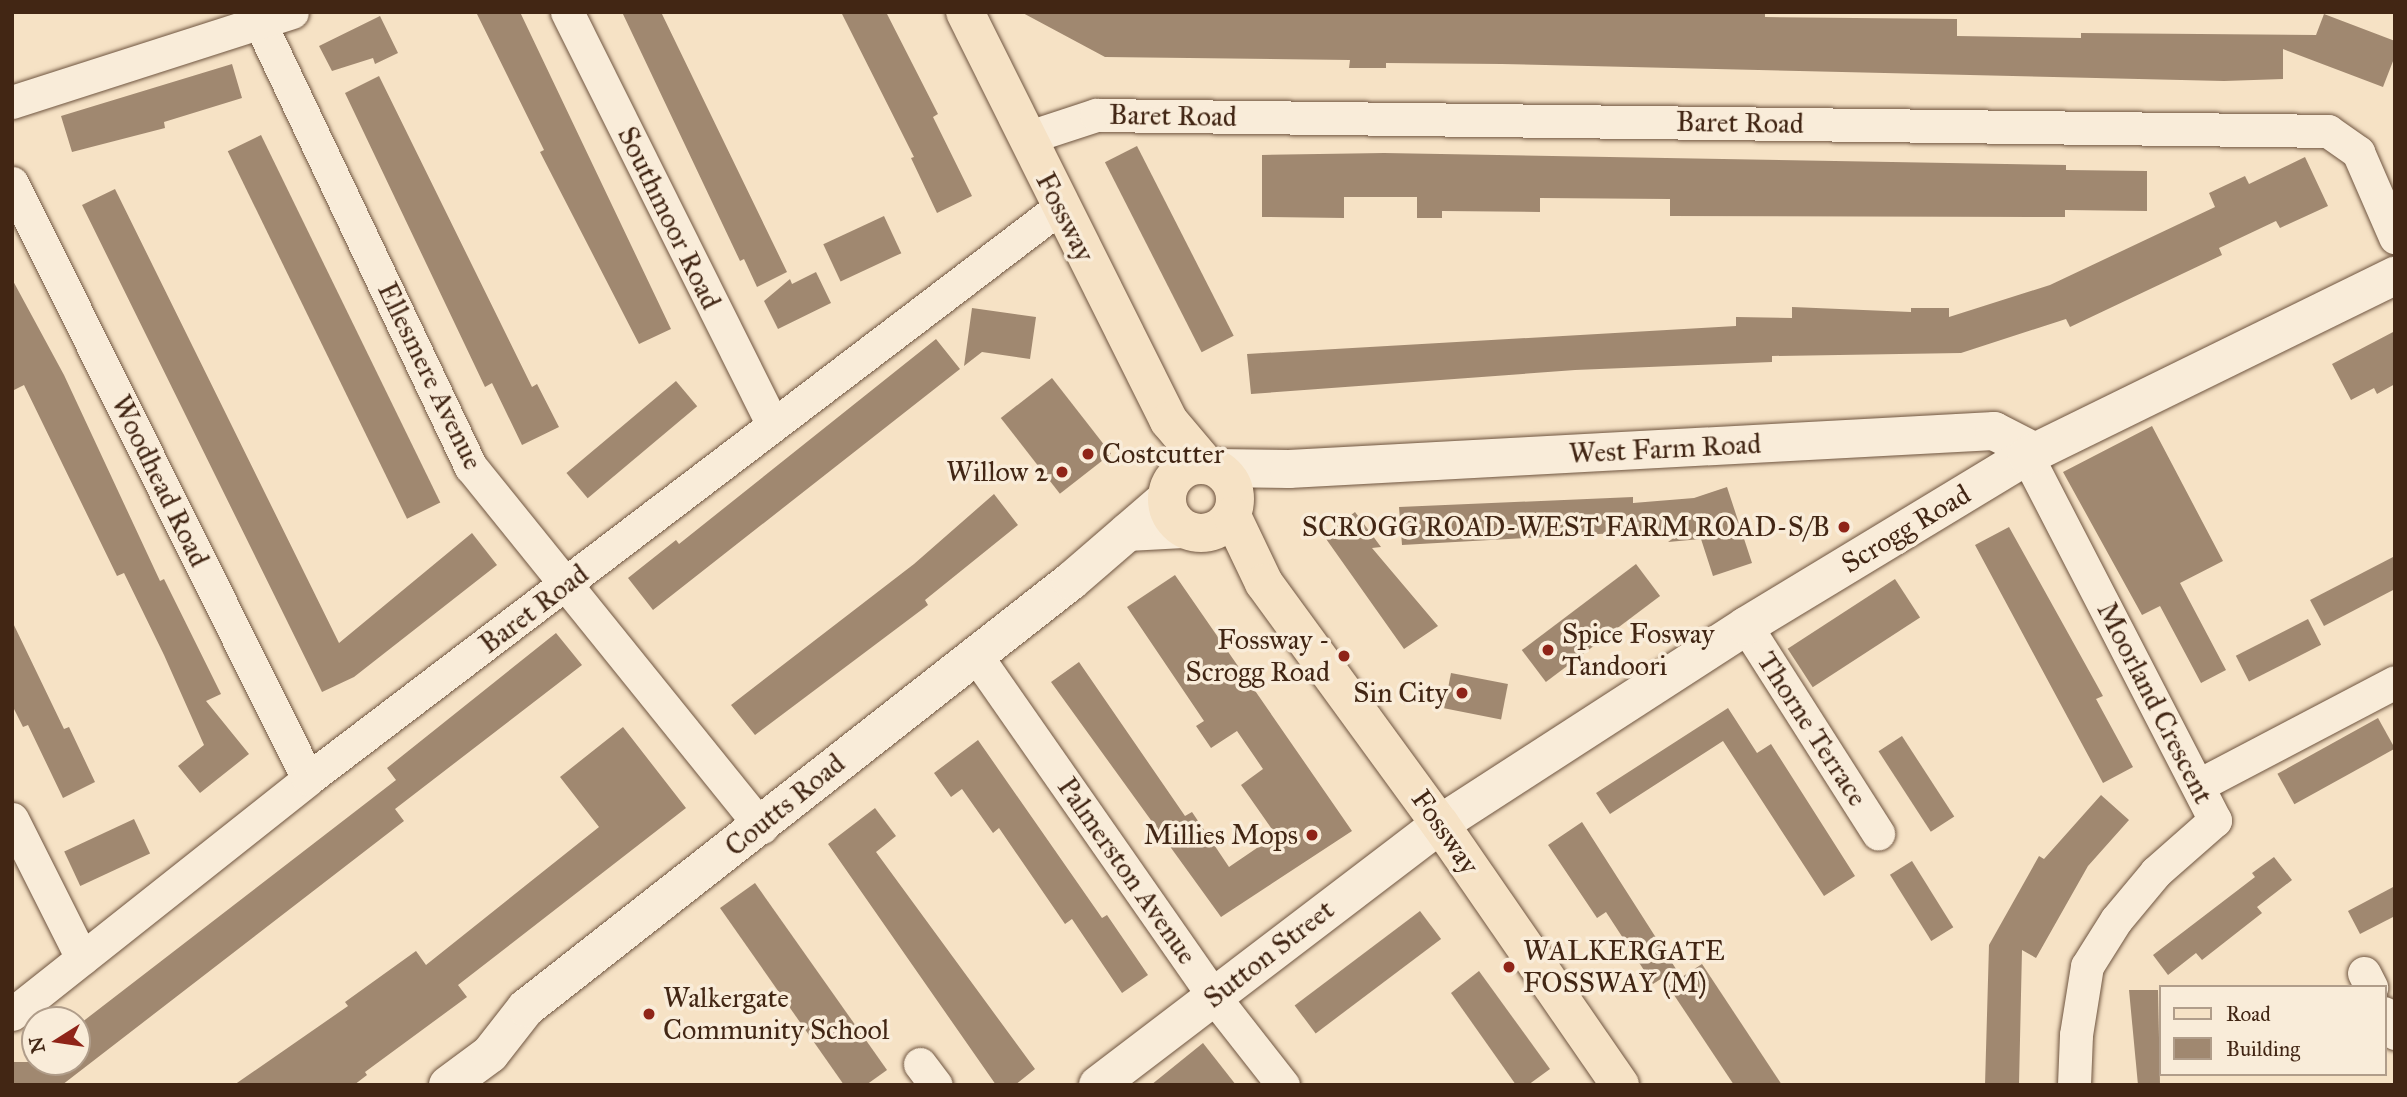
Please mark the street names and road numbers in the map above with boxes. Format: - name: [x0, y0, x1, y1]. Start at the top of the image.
- street label: Baret Road: [1109, 98, 1237, 134]
- street label: Baret Road: [1676, 105, 1804, 141]
- street label: Southmoor Road: [610, 121, 728, 315]
- street label: Fossway: [1028, 167, 1102, 267]
- street label: Ellesmere Avenue: [370, 277, 490, 475]
- street label: Woodhead Road: [104, 390, 216, 572]
- street label: West Farm Road: [1568, 427, 1762, 471]
- street label: Scrogg Road: [1835, 477, 1977, 581]
- street label: Baret Road: [473, 557, 595, 661]
- street label: Moorland Crescent: [2090, 597, 2220, 809]
- street label: Thorne Terrace: [1750, 646, 1874, 812]
- street label: Coutts Road: [718, 747, 852, 863]
- street label: Palmerston Avenue: [1050, 771, 1204, 971]
- street label: Fossway: [1404, 783, 1486, 881]
- street label: Sutton Street: [1197, 893, 1341, 1015]

